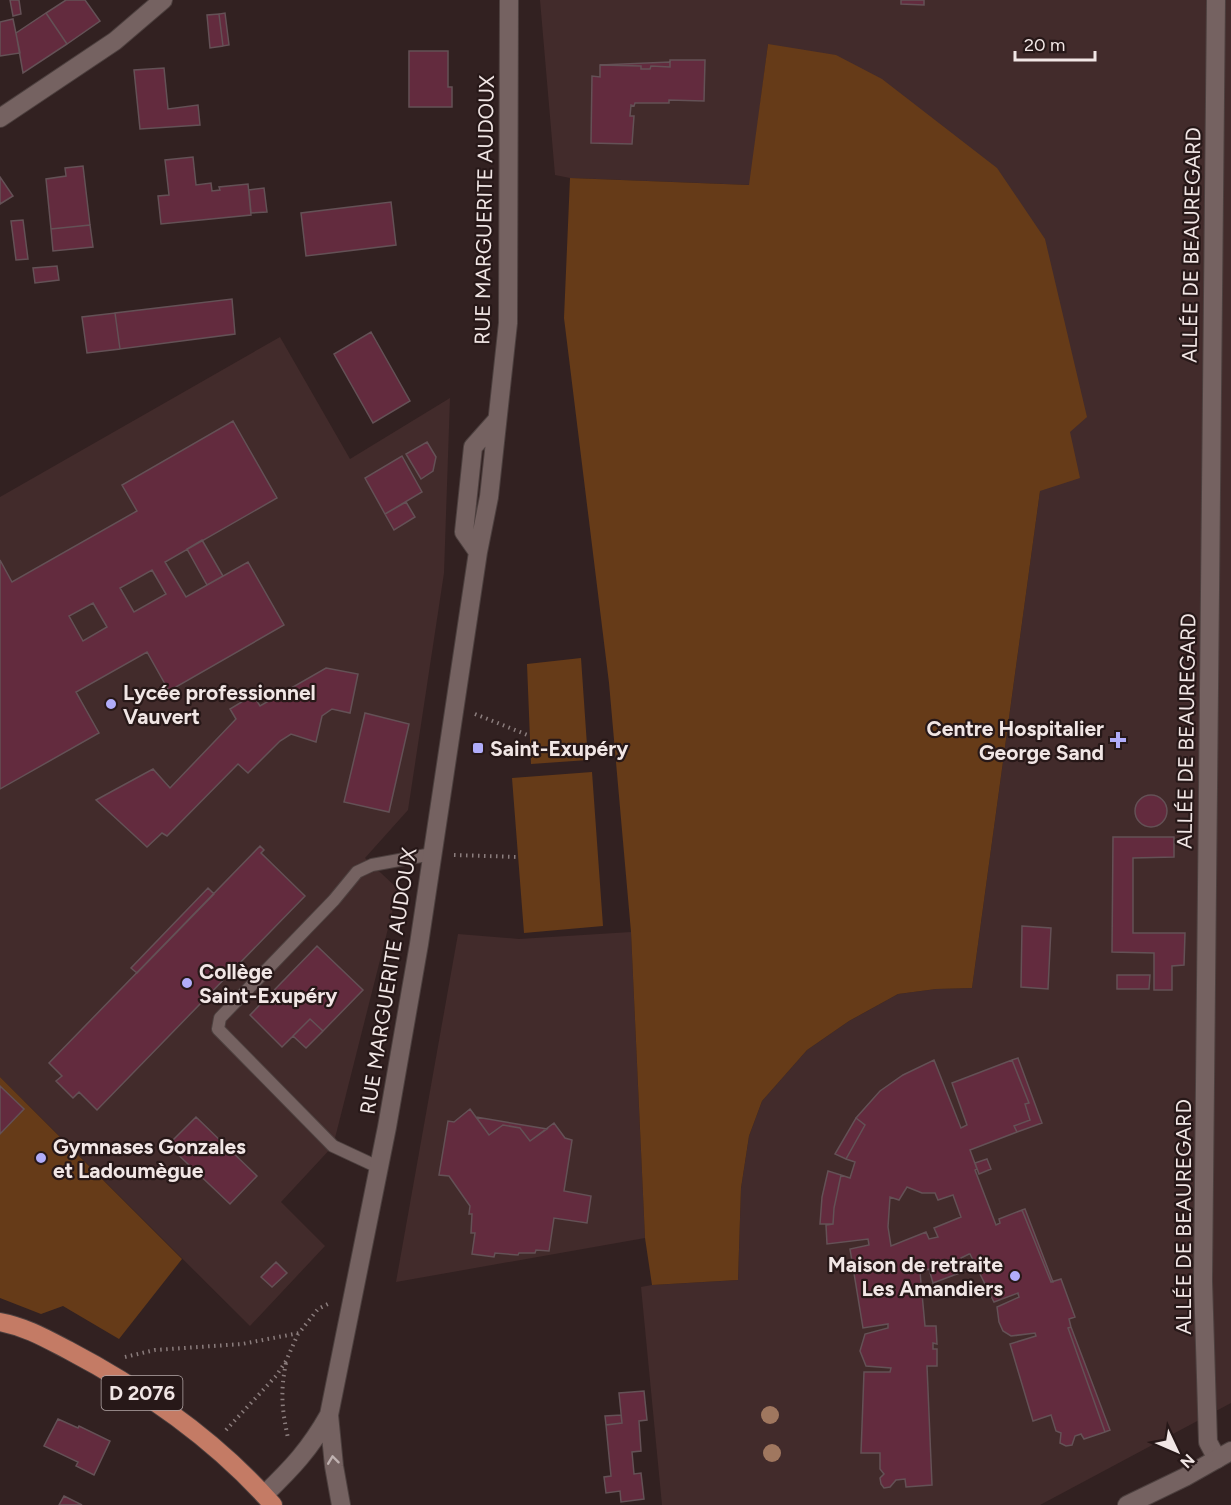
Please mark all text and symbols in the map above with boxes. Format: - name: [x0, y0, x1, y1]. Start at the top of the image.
- scale bar: [1015, 24, 1094, 62]
- text: 20 m: [1024, 34, 1065, 56]
- street label: RUE MARGUERITE AUDOUX: [469, 75, 499, 345]
- street label: ALLÉE DE BEAUREGARD: [1176, 127, 1206, 363]
- street label: ALLÉE DE BEAUREGARD: [1171, 613, 1201, 849]
- place label: Lycée professionnel Vauvert: [123, 680, 316, 729]
- marker: Lycée professionnel Vauvert: [104, 697, 118, 711]
- place label: Centre Hospitalier George Sand: [927, 716, 1104, 765]
- marker: Centre Hospitalier George Sand: [1109, 731, 1127, 749]
- place label: Saint-Exupéry: [490, 736, 629, 761]
- marker: Saint-Exupéry: [471, 741, 485, 755]
- street label: RUE MARGUERITE AUDOUX: [355, 846, 421, 1116]
- place label: Collège Saint-Exupéry: [199, 959, 338, 1008]
- marker: Collège Saint-Exupéry: [180, 976, 194, 990]
- street label: ALLÉE DE BEAUREGARD: [1171, 1099, 1196, 1335]
- place label: Gymnases Gonzales et Ladoumègue: [53, 1134, 246, 1183]
- marker: Gymnases Gonzales et Ladoumègue: [34, 1151, 48, 1165]
- place label: Maison de retraite Les Amandiers: [828, 1252, 1003, 1301]
- marker: Maison de retraite Les Amandiers: [1008, 1269, 1022, 1283]
- road number: D 2076: [102, 1376, 182, 1410]
- north arrow: [1147, 1421, 1207, 1481]
- text: N: [1176, 1450, 1199, 1472]
- one-way arrow: [328, 1455, 340, 1465]

